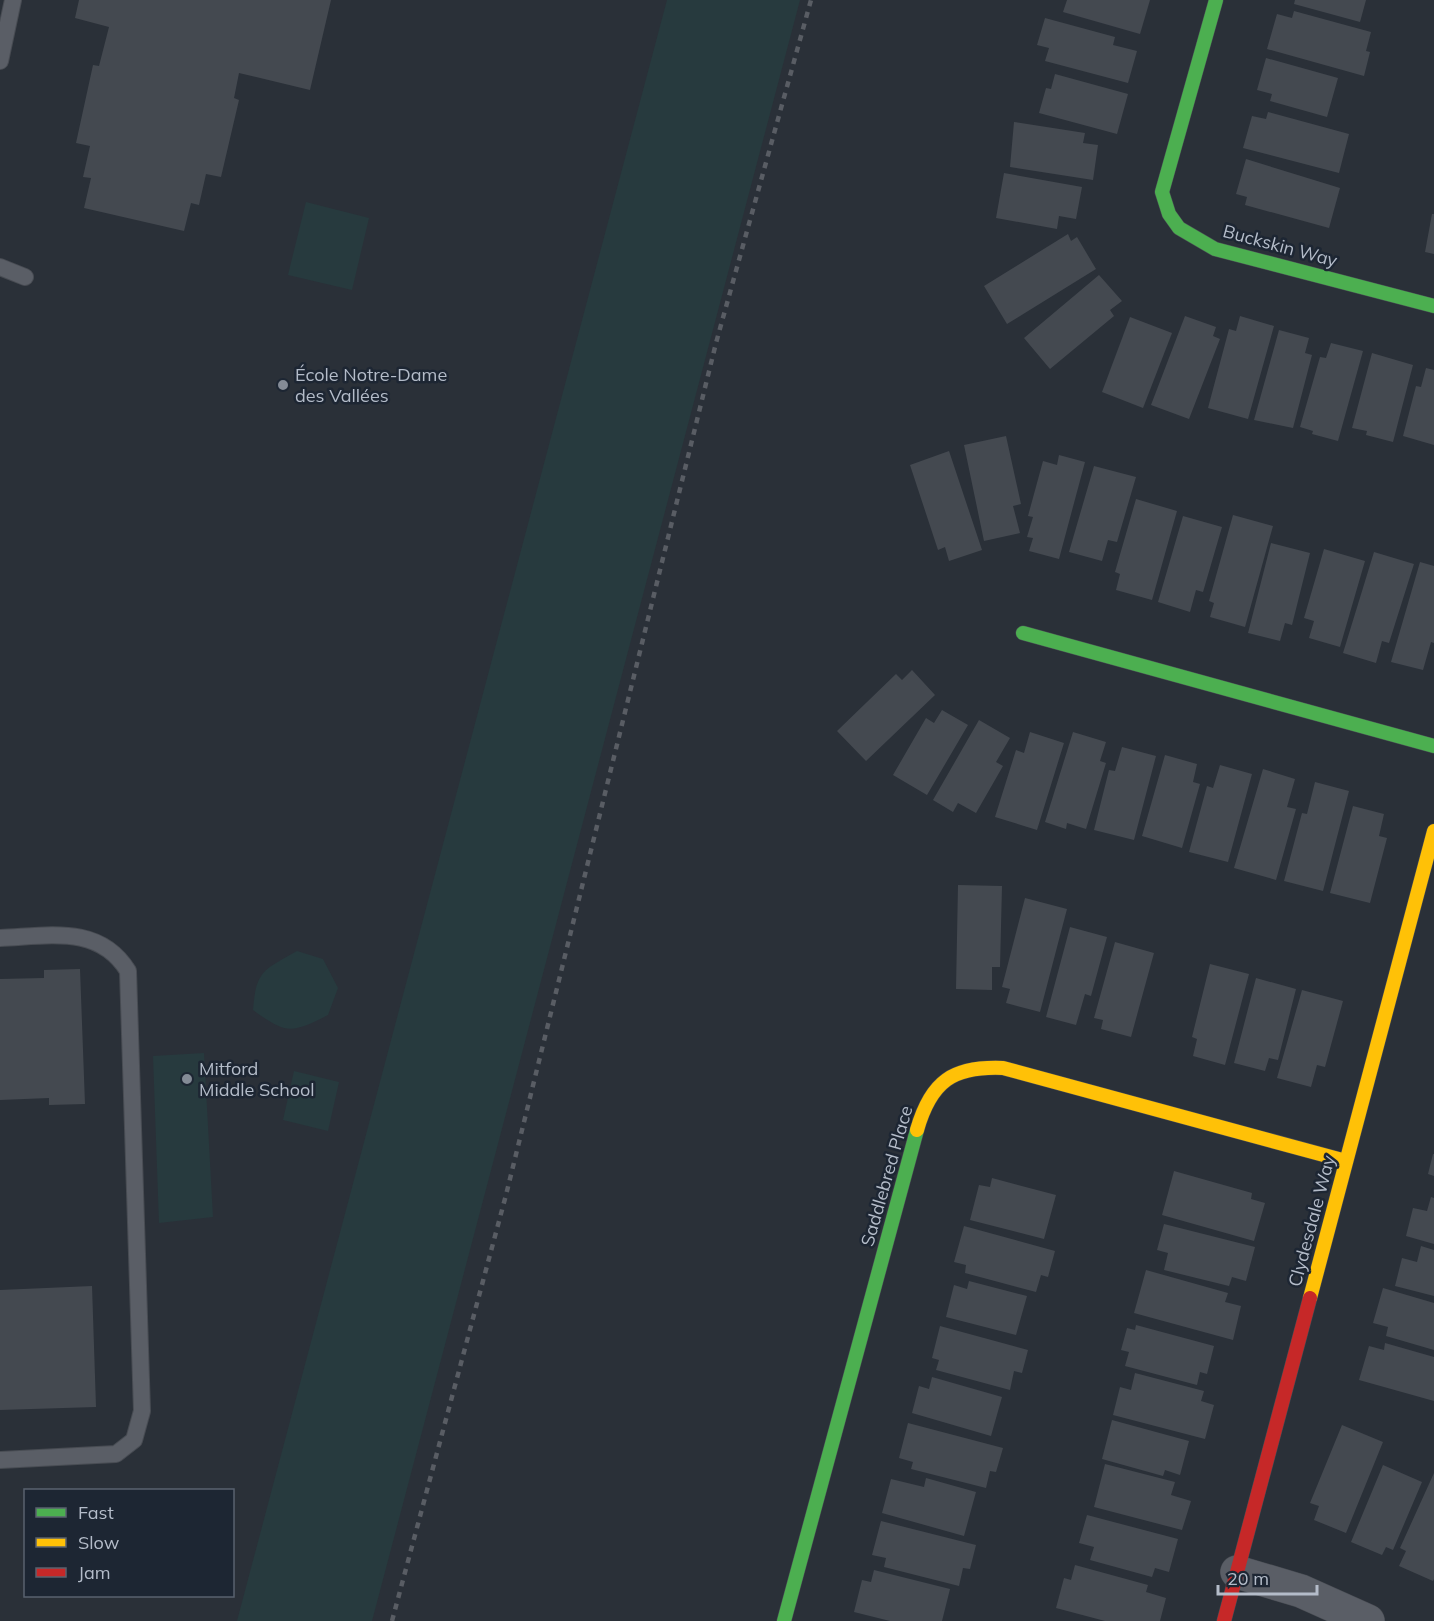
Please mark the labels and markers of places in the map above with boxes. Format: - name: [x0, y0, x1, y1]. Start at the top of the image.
- place label: École Notre-Dame des Vallées: [295, 363, 447, 407]
- marker: École Notre-Dame des Vallées: [276, 378, 290, 392]
- place label: Mitford Middle School: [199, 1057, 315, 1101]
- marker: Mitford Middle School: [180, 1072, 194, 1086]

